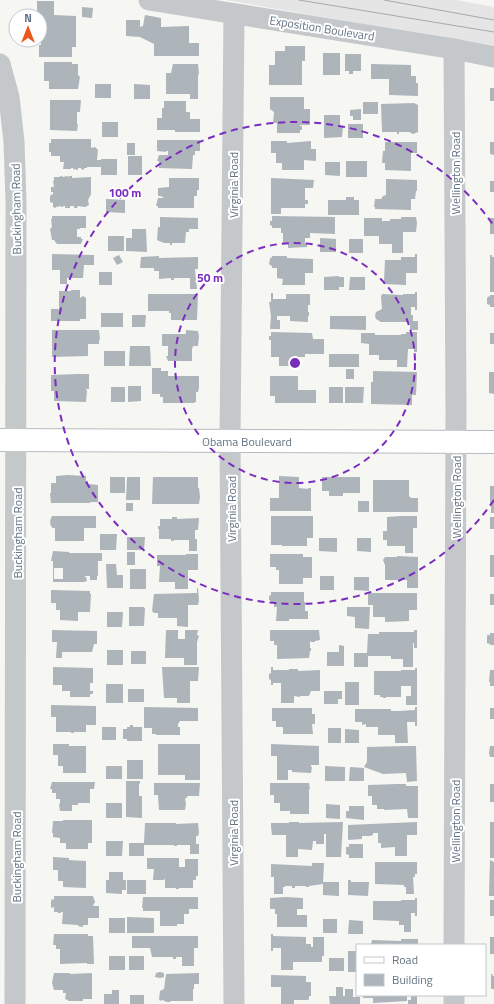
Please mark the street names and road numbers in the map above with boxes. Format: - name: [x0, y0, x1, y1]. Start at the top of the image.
- street label: Exposition Boulevard: [268, 10, 376, 46]
- street label: Wellington Road: [446, 132, 465, 214]
- street label: Virginia Road: [224, 152, 243, 218]
- street label: Buckingham Road: [6, 163, 26, 255]
- street label: Obama Boulevard: [202, 432, 292, 451]
- street label: Wellington Road: [447, 456, 466, 538]
- street label: Virginia Road: [222, 476, 241, 542]
- street label: Buckingham Road: [8, 487, 27, 579]
- street label: Wellington Road: [446, 780, 465, 862]
- street label: Virginia Road: [224, 800, 243, 866]
- street label: Buckingham Road: [7, 811, 26, 903]

